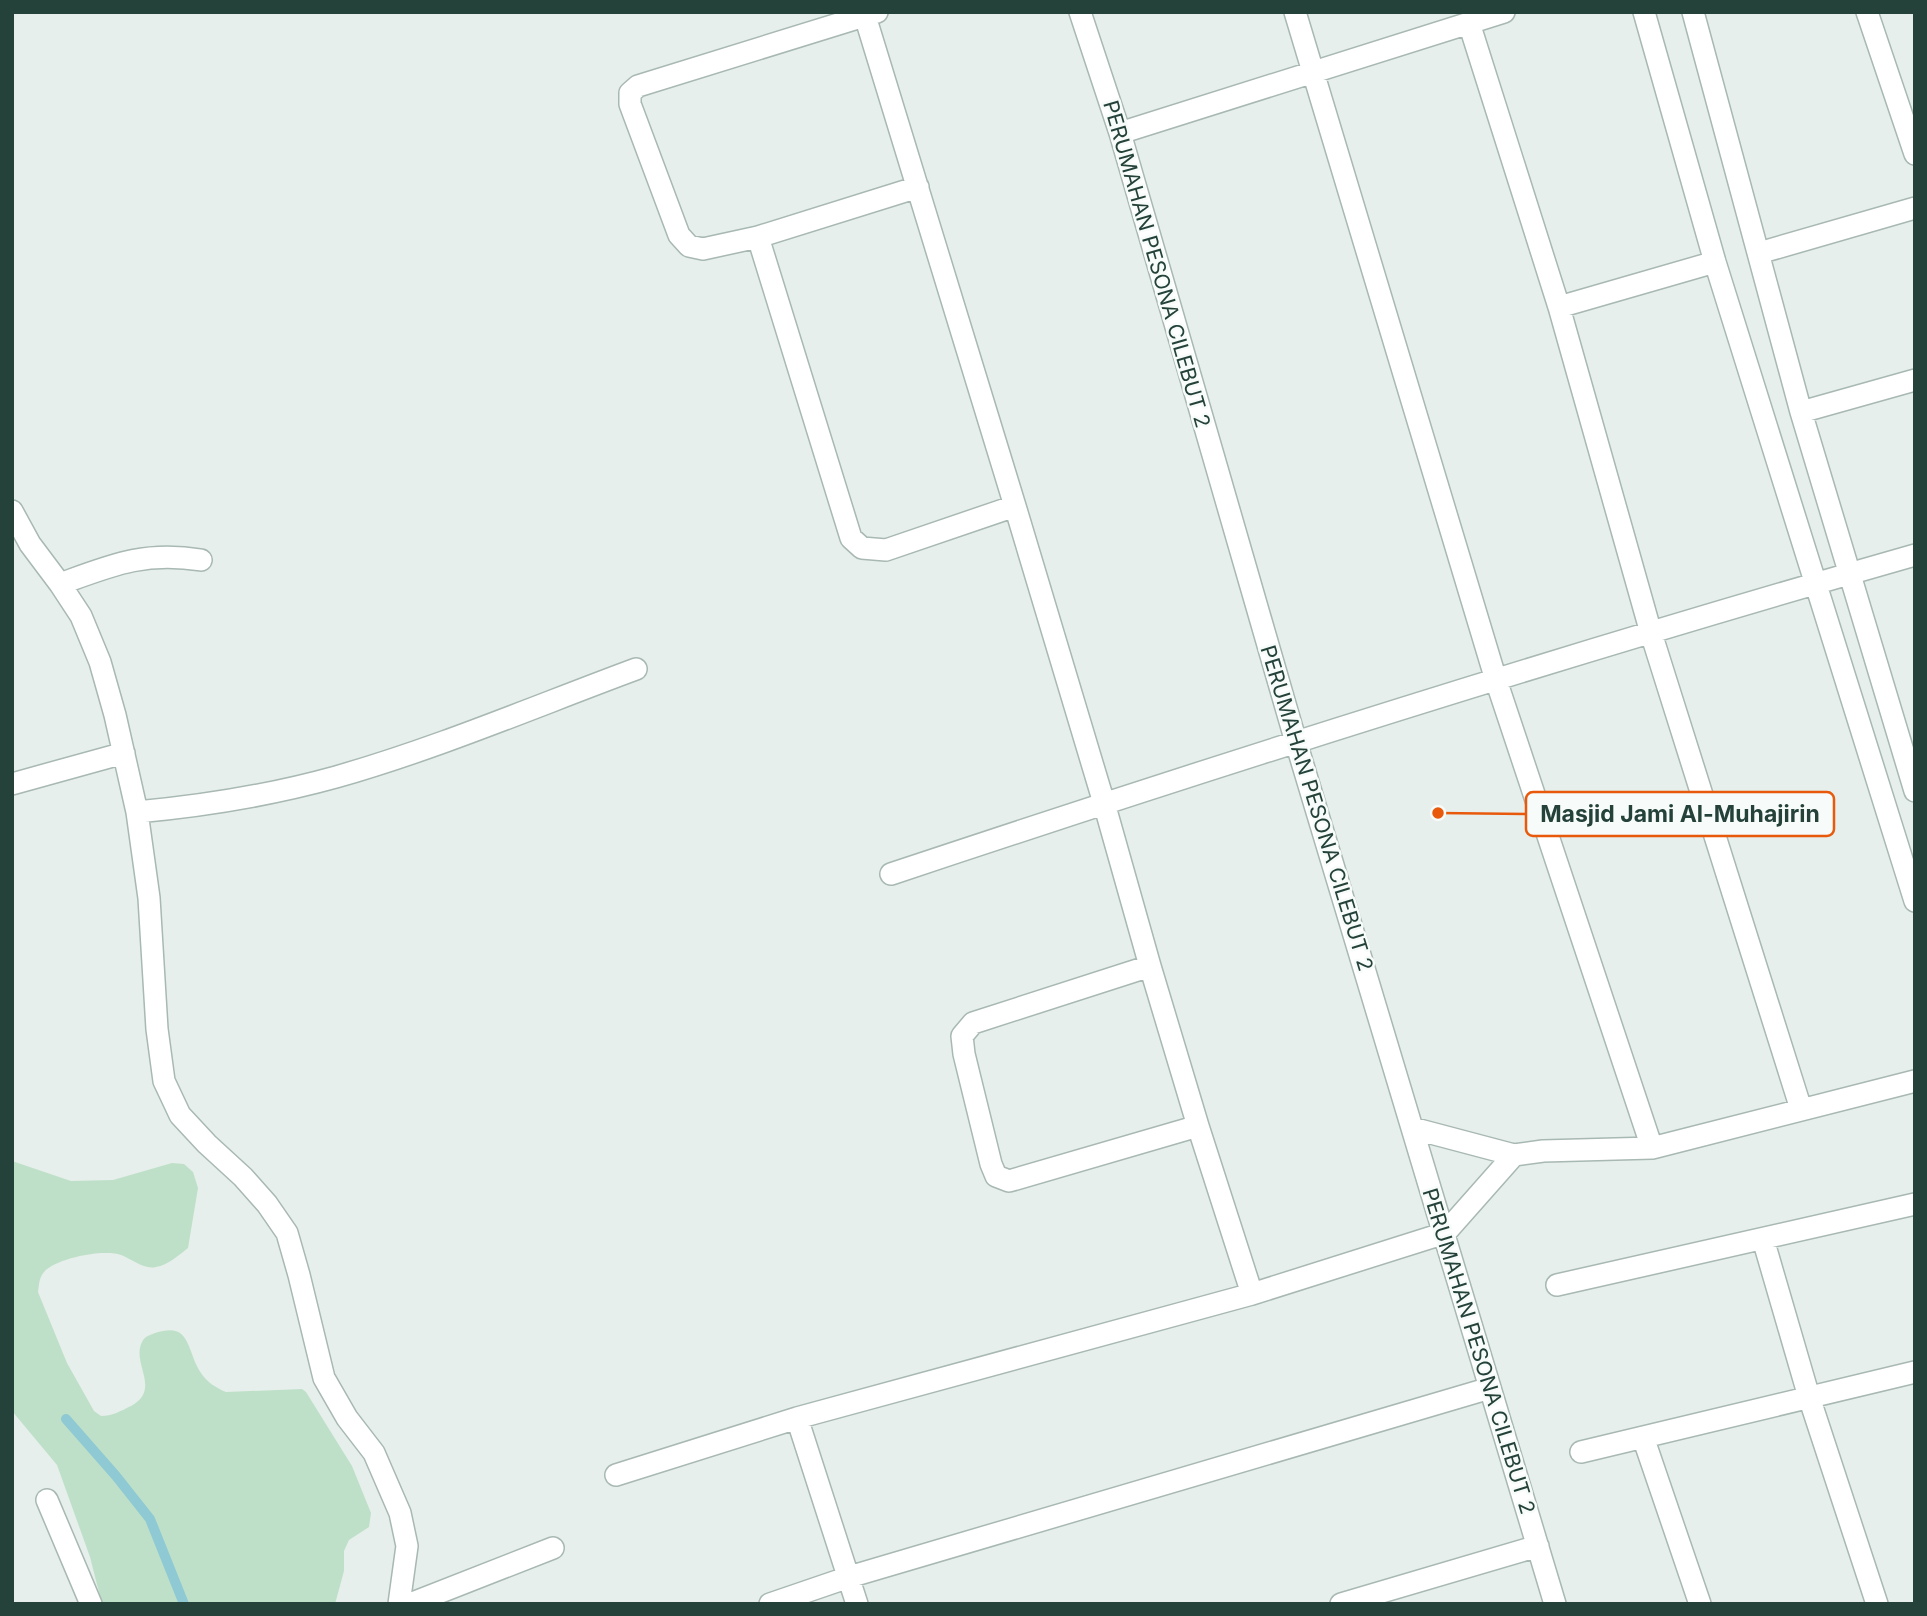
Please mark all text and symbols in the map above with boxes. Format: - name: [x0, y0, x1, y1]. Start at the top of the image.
- street label: PERUMAHAN PESONA CILEBUT 2: [1098, 97, 1216, 431]
- street label: PERUMAHAN PESONA CILEBUT 2: [1255, 642, 1379, 974]
- callout: Masjid Jami Al-Muhajirin: [1526, 792, 1834, 836]
- text: Masjid Jami Al-Muhajirin: [1540, 800, 1820, 828]
- street label: PERUMAHAN PESONA CILEBUT 2: [1417, 1185, 1541, 1517]

